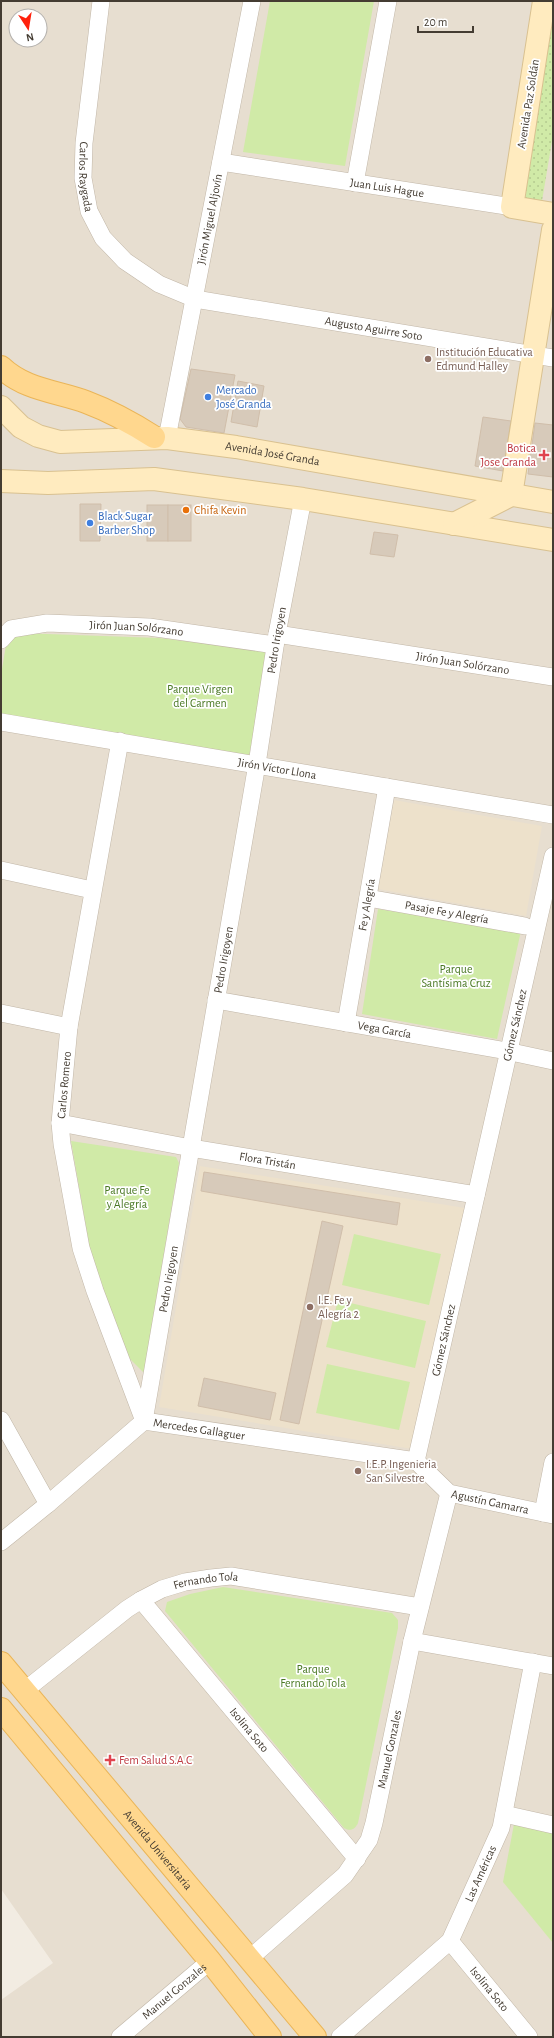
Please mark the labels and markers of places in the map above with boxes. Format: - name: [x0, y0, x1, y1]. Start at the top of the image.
- place label: Institución Educativa Edmund Halley: [436, 346, 533, 373]
- marker: Institución Educativa Edmund Halley: [423, 354, 433, 364]
- place label: Mercado José Granda: [216, 384, 272, 410]
- marker: Mercado José Granda: [203, 392, 213, 402]
- place label: Botica Jose Granda: [481, 442, 536, 468]
- marker: Botica Jose Granda: [539, 450, 549, 460]
- place label: Chifa Kevin: [194, 504, 246, 516]
- marker: Chifa Kevin: [181, 505, 191, 515]
- place label: Black Sugar Barber Shop: [98, 510, 155, 536]
- marker: Black Sugar Barber Shop: [85, 518, 95, 528]
- place label: I.E. Fe y Alegría 2: [318, 1294, 359, 1320]
- marker: I.E. Fe y Alegría 2: [305, 1302, 315, 1312]
- place label: I.E.P. Ingenieria San Silvestre: [366, 1458, 437, 1484]
- marker: I.E.P. Ingenieria San Silvestre: [353, 1466, 363, 1476]
- marker: Fem Salud S.A.C: [104, 1754, 116, 1766]
- place label: Fem Salud S.A.C: [119, 1754, 192, 1766]

